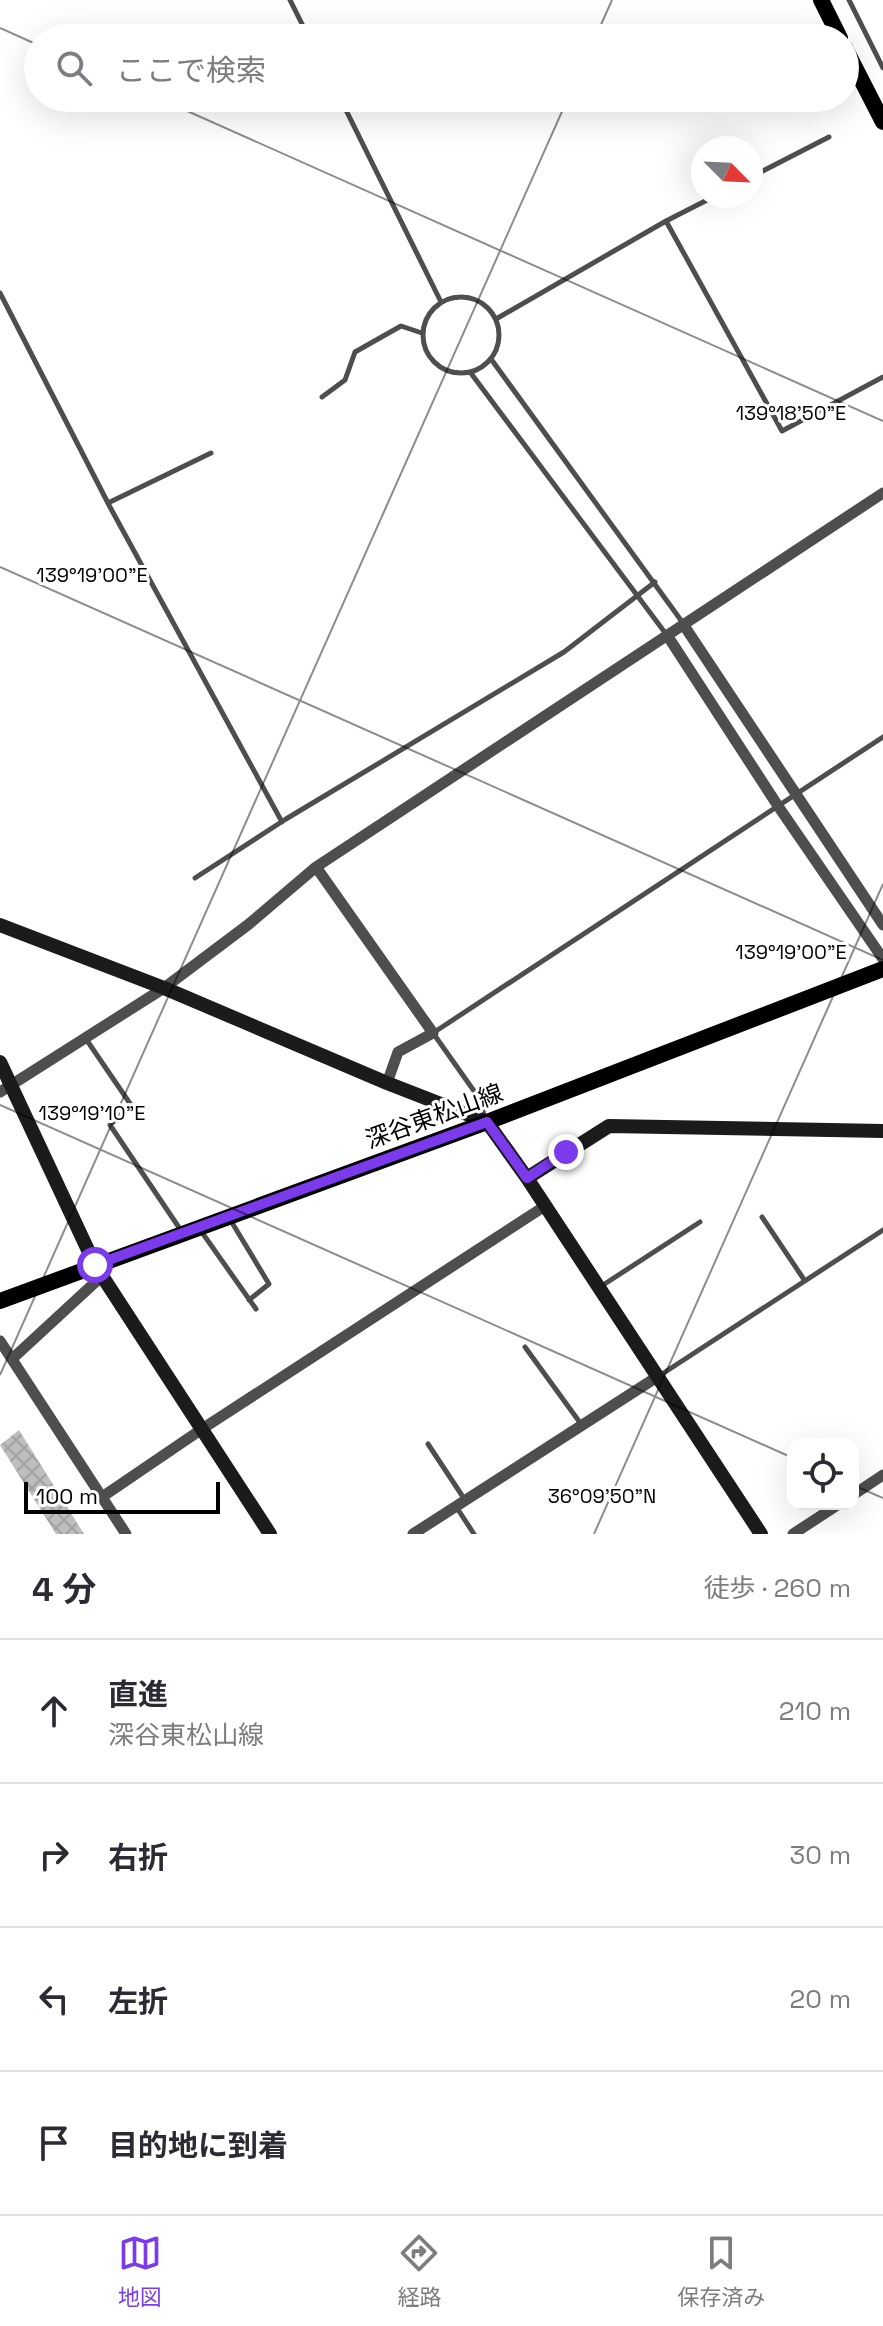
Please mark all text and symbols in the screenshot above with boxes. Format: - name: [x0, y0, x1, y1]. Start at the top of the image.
- search box: [24, 24, 859, 112]
- icon: search: [52, 46, 96, 90]
- text: ここで検索: [116, 51, 266, 90]
- north arrow: [691, 136, 763, 208]
- text: 139°18'50"E: [736, 400, 846, 426]
- text: 139°19'00"E: [36, 562, 148, 588]
- text: 139°19'00"E: [735, 939, 847, 965]
- street label: 深谷東松山線: [361, 1077, 507, 1155]
- text: 139°19'10"E: [39, 1100, 145, 1126]
- route end: [548, 1134, 584, 1170]
- route start: [77, 1247, 113, 1283]
- map controls: [787, 1438, 859, 1510]
- button: locate: [787, 1438, 859, 1510]
- scale bar: [24, 1478, 220, 1514]
- text: 100 m: [36, 1482, 98, 1510]
- text: 36°09'50"N: [548, 1483, 656, 1509]
- text: 4 分: [32, 1568, 96, 1611]
- text: 徒歩 · 260 m: [703, 1571, 851, 1605]
- text: 直進: [108, 1675, 168, 1714]
- icon: ahead: [32, 1689, 76, 1733]
- text: 210 m: [779, 1694, 851, 1728]
- text: 深谷東松山線: [108, 1718, 264, 1752]
- icon: right: [32, 1833, 76, 1877]
- text: 右折: [108, 1838, 168, 1877]
- text: 30 m: [790, 1838, 851, 1872]
- icon: left: [32, 1977, 76, 2021]
- text: 左折: [108, 1982, 168, 2021]
- text: 20 m: [790, 1982, 851, 2016]
- icon: arrive: [32, 2121, 76, 2165]
- text: 目的地に到着: [108, 2126, 288, 2165]
- tab: 地図: [118, 2231, 162, 2311]
- tab: 経路: [397, 2231, 441, 2311]
- tab: 保存済み: [677, 2231, 765, 2311]

